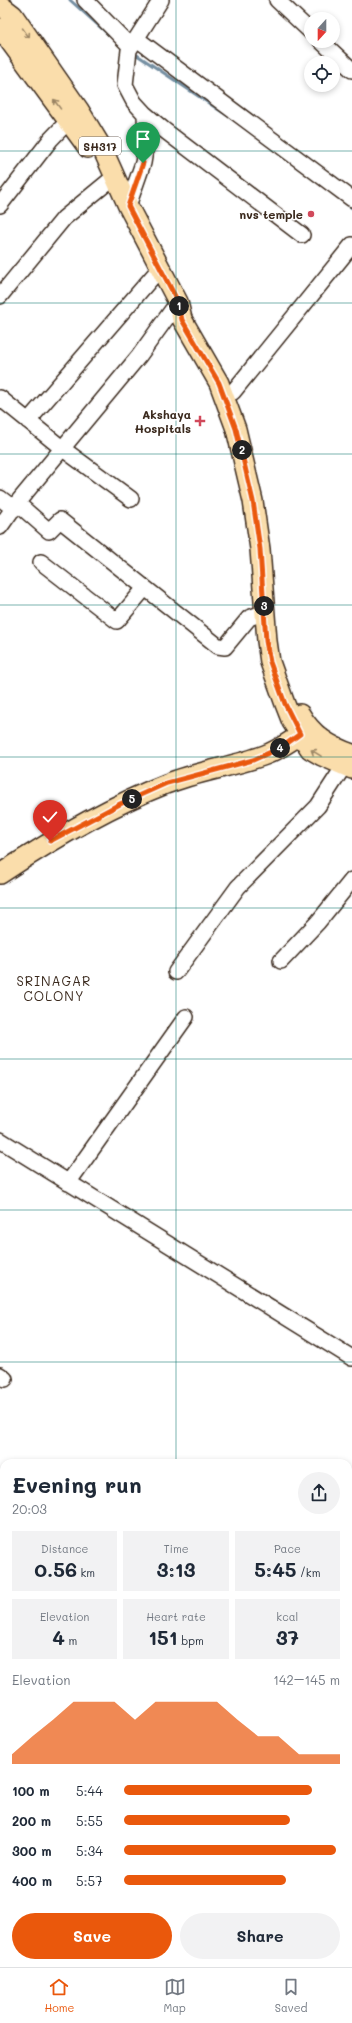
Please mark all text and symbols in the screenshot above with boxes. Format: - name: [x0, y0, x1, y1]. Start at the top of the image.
- north arrow: [304, 12, 340, 48]
- map controls: [304, 12, 340, 92]
- one-way arrow: [22, 28, 30, 39]
- button: locate: [304, 56, 340, 92]
- one-way arrow: [53, 99, 61, 110]
- pin: [126, 122, 160, 163]
- icon: arrive: [132, 128, 154, 150]
- road number: SH317: [79, 137, 121, 155]
- place label: nvs temple: [239, 206, 303, 222]
- marker: nvs temple: [306, 209, 316, 219]
- pin: 1: [169, 296, 189, 316]
- text: 1: [177, 298, 181, 313]
- place label: Akshaya Hospitals: [134, 406, 191, 436]
- marker: Akshaya Hospitals: [194, 415, 206, 427]
- pin: 2: [232, 440, 252, 460]
- text: 2: [239, 442, 245, 457]
- pin: 3: [254, 596, 274, 616]
- text: 3: [261, 598, 267, 613]
- pin: 4: [270, 738, 290, 758]
- text: 4: [277, 740, 283, 755]
- one-way arrow: [311, 749, 322, 757]
- pin: 5: [122, 789, 142, 809]
- text: 5: [129, 791, 135, 806]
- pin: [33, 800, 67, 841]
- icon: check: [39, 806, 61, 828]
- district label: SRINAGAR COLONY: [17, 972, 91, 1004]
- text: Evening run: [12, 1470, 142, 1499]
- button: share: [298, 1472, 340, 1514]
- text: 20:03: [12, 1500, 47, 1517]
- text: Distance: [41, 1541, 88, 1556]
- text: Time: [163, 1541, 189, 1556]
- text: Pace: [274, 1541, 301, 1556]
- text: 0.56: [34, 1556, 77, 1582]
- text: 3:13: [156, 1556, 196, 1582]
- text: 5:45: [254, 1556, 297, 1582]
- text: km: [77, 1565, 95, 1580]
- text: /km: [297, 1565, 320, 1580]
- text: Elevation: [40, 1609, 89, 1624]
- text: Heart rate: [146, 1609, 206, 1624]
- text: kcal: [276, 1609, 298, 1624]
- text: 4: [52, 1624, 65, 1650]
- text: 151: [148, 1624, 178, 1650]
- text: 37: [276, 1624, 299, 1650]
- text: m: [65, 1633, 77, 1648]
- text: bpm: [178, 1633, 204, 1648]
- text: Elevation: [12, 1671, 70, 1688]
- text: 142–145 m: [273, 1671, 340, 1688]
- text: 100 m: [12, 1782, 49, 1799]
- text: 5:44: [76, 1782, 103, 1799]
- text: 200 m: [12, 1812, 51, 1829]
- text: 5:55: [76, 1812, 103, 1829]
- text: 300 m: [12, 1842, 52, 1859]
- text: 5:34: [76, 1842, 103, 1859]
- text: 400 m: [12, 1872, 52, 1889]
- text: 5:57: [76, 1872, 102, 1889]
- button: Save: [12, 1913, 172, 1959]
- button: Share: [180, 1913, 340, 1959]
- tab: Home: [44, 1976, 74, 2015]
- tab: Map: [163, 1976, 186, 2015]
- tab: Saved: [275, 1976, 307, 2015]

